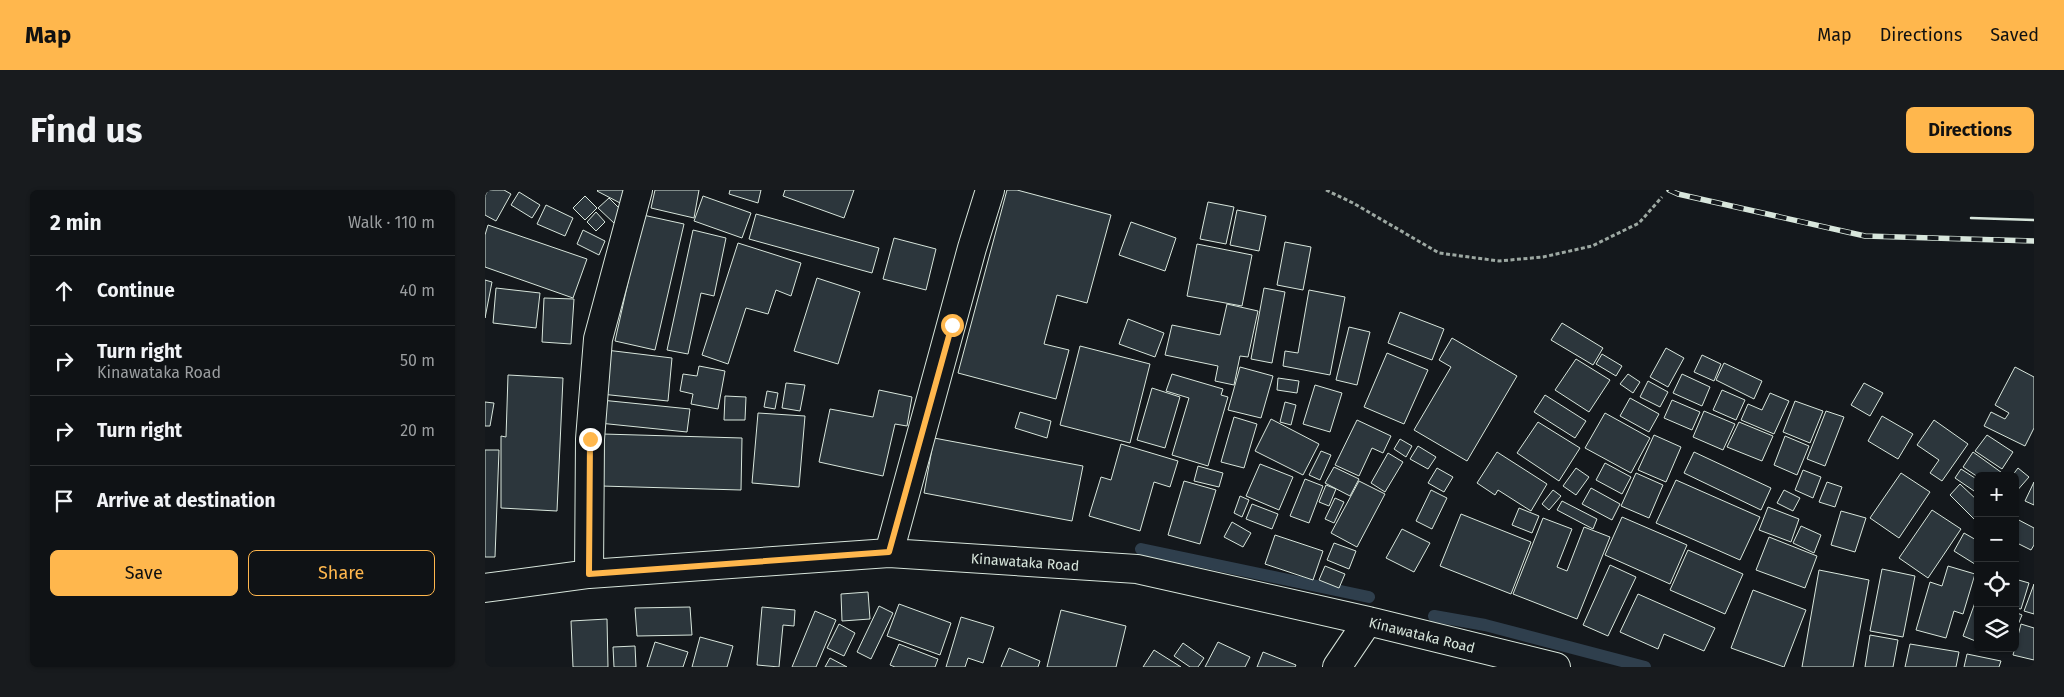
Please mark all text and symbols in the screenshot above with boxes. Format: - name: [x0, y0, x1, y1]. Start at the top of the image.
- text: Map: [25, 21, 71, 49]
- text: Map: [1817, 24, 1852, 46]
- text: Directions: [1880, 24, 1962, 46]
- text: Saved: [1990, 24, 2039, 46]
- button: Directions: [1906, 107, 2034, 153]
- text: Find us: [30, 109, 142, 151]
- text: 2 min: [50, 210, 102, 236]
- text: Walk · 110 m: [348, 213, 435, 232]
- icon: ahead: [50, 277, 78, 305]
- text: Continue: [97, 279, 175, 302]
- text: 40 m: [400, 281, 435, 300]
- route start: [941, 314, 964, 337]
- text: Turn right: [97, 340, 182, 363]
- icon: right: [50, 347, 78, 375]
- text: 50 m: [400, 351, 435, 370]
- text: Kinawataka Road: [97, 363, 221, 382]
- icon: right: [50, 417, 78, 445]
- text: Turn right: [97, 419, 182, 442]
- text: 20 m: [400, 421, 435, 440]
- route end: [579, 428, 602, 451]
- map controls: [1974, 472, 2019, 652]
- button: +: [1974, 472, 2019, 517]
- icon: arrive: [50, 487, 78, 515]
- text: Arrive at destination: [97, 489, 276, 512]
- button: −: [1974, 517, 2019, 562]
- button: Save: [50, 550, 238, 596]
- button: Share: [248, 550, 435, 596]
- street label: Kinawataka Road: [970, 550, 1080, 575]
- button: locate: [1974, 562, 2019, 607]
- button: layers: [1974, 607, 2019, 652]
- street label: Kinawataka Road: [1367, 614, 1477, 657]

